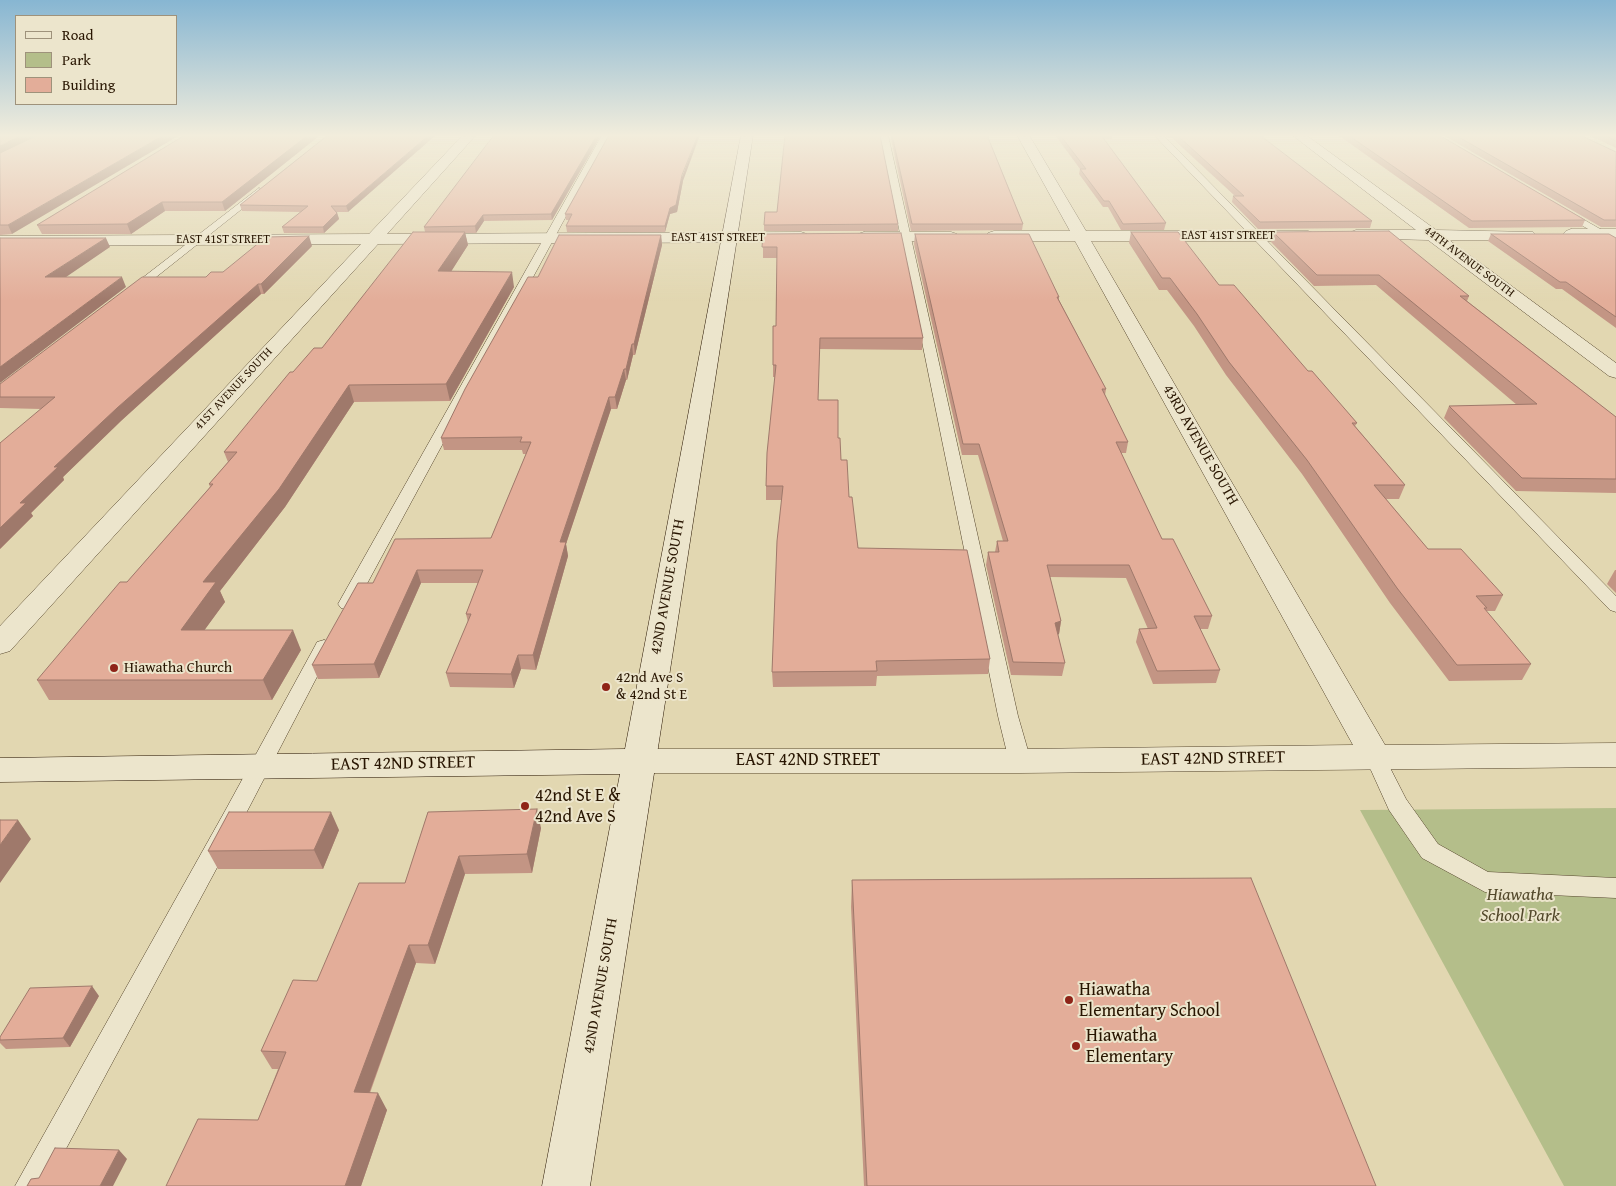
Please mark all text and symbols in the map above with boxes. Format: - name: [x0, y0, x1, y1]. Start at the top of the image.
- legend: [15, 15, 178, 105]
- text: Road: [62, 24, 93, 45]
- text: Park: [62, 49, 91, 70]
- text: Building: [62, 74, 115, 95]
- street label: 44TH AVENUE SOUTH: [1421, 223, 1517, 301]
- street label: EAST 41ST STREET: [1181, 229, 1275, 243]
- street label: EAST 41ST STREET: [671, 231, 765, 245]
- street label: EAST 41ST STREET: [176, 233, 270, 247]
- street label: 41ST AVENUE SOUTH: [192, 345, 276, 433]
- street label: 43RD AVENUE SOUTH: [1158, 382, 1242, 508]
- street label: 42ND AVENUE SOUTH: [647, 518, 689, 656]
- place label: Hiawatha Church: [124, 659, 232, 677]
- marker: Hiawatha Church: [108, 662, 120, 674]
- place label: 42nd Ave S & 42nd St E: [616, 669, 687, 704]
- marker: 42nd Ave S & 42nd St E: [600, 681, 612, 693]
- street label: EAST 42ND STREET: [1141, 747, 1285, 771]
- street label: EAST 42ND STREET: [736, 749, 880, 771]
- street label: EAST 42ND STREET: [331, 752, 475, 776]
- place label: 42nd St E & 42nd Ave S: [535, 785, 620, 828]
- marker: 42nd St E & 42nd Ave S: [519, 800, 531, 812]
- park label: Hiawatha School Park: [1480, 884, 1560, 926]
- street label: 42ND AVENUE SOUTH: [580, 917, 622, 1055]
- place label: Hiawatha Elementary School: [1079, 979, 1220, 1022]
- marker: Hiawatha Elementary School: [1063, 994, 1075, 1006]
- place label: Hiawatha Elementary: [1086, 1025, 1173, 1068]
- marker: Hiawatha Elementary: [1070, 1040, 1082, 1052]

